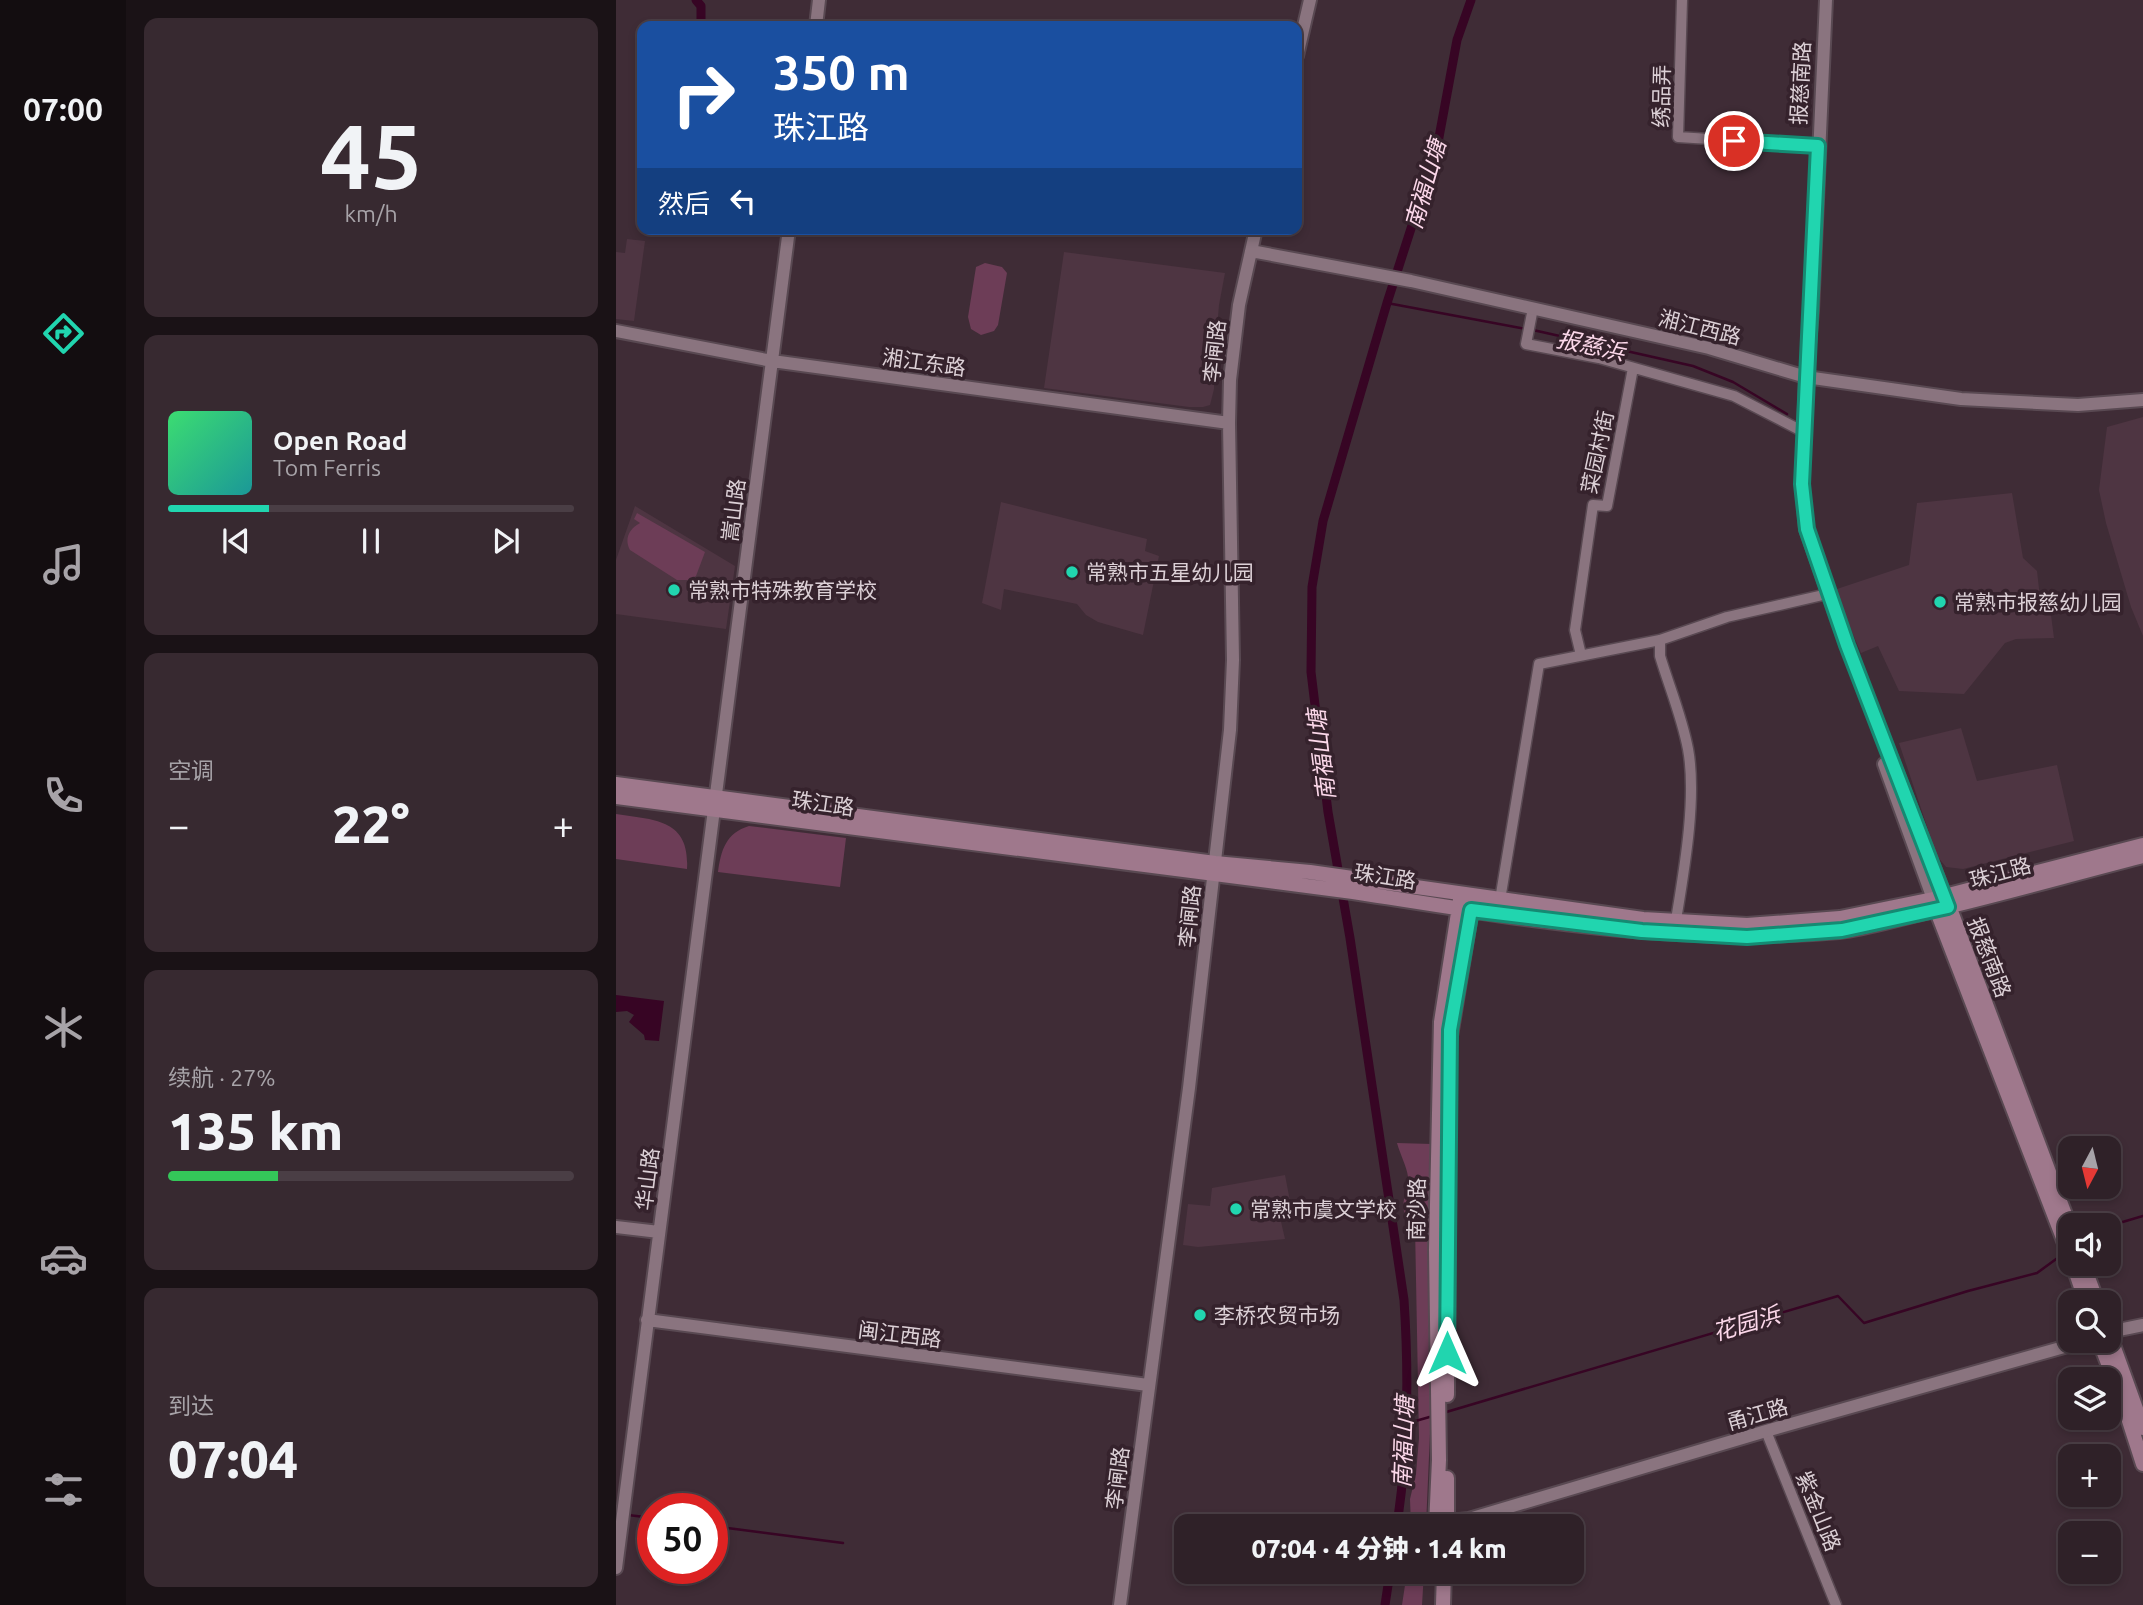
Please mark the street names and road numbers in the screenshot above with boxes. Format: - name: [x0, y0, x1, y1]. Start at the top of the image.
- street label: 报慈南路: [1786, 40, 1814, 126]
- street label: 绣品弄: [1648, 64, 1674, 128]
- street label: 湘江西路: [1656, 305, 1744, 349]
- street label: 李闸路: [1199, 318, 1229, 384]
- street label: 湘江东路: [881, 344, 967, 380]
- street label: 菜园村街: [1577, 408, 1617, 496]
- street label: 嵩山路: [717, 477, 749, 543]
- street label: 珠江路: [790, 787, 856, 819]
- street label: 珠江路: [1966, 852, 2034, 892]
- street label: 珠江路: [1352, 859, 1418, 893]
- street label: 李闸路: [1174, 883, 1204, 949]
- street label: 报慈南路: [1964, 913, 2016, 1001]
- street label: 华山路: [631, 1146, 663, 1212]
- street label: 南沙路: [1403, 1177, 1429, 1241]
- street label: 闽江西路: [857, 1317, 943, 1351]
- street label: 甬江路: [1723, 1394, 1791, 1434]
- street label: 李闸路: [1101, 1445, 1133, 1511]
- street label: 紫金山路: [1792, 1468, 1846, 1554]

